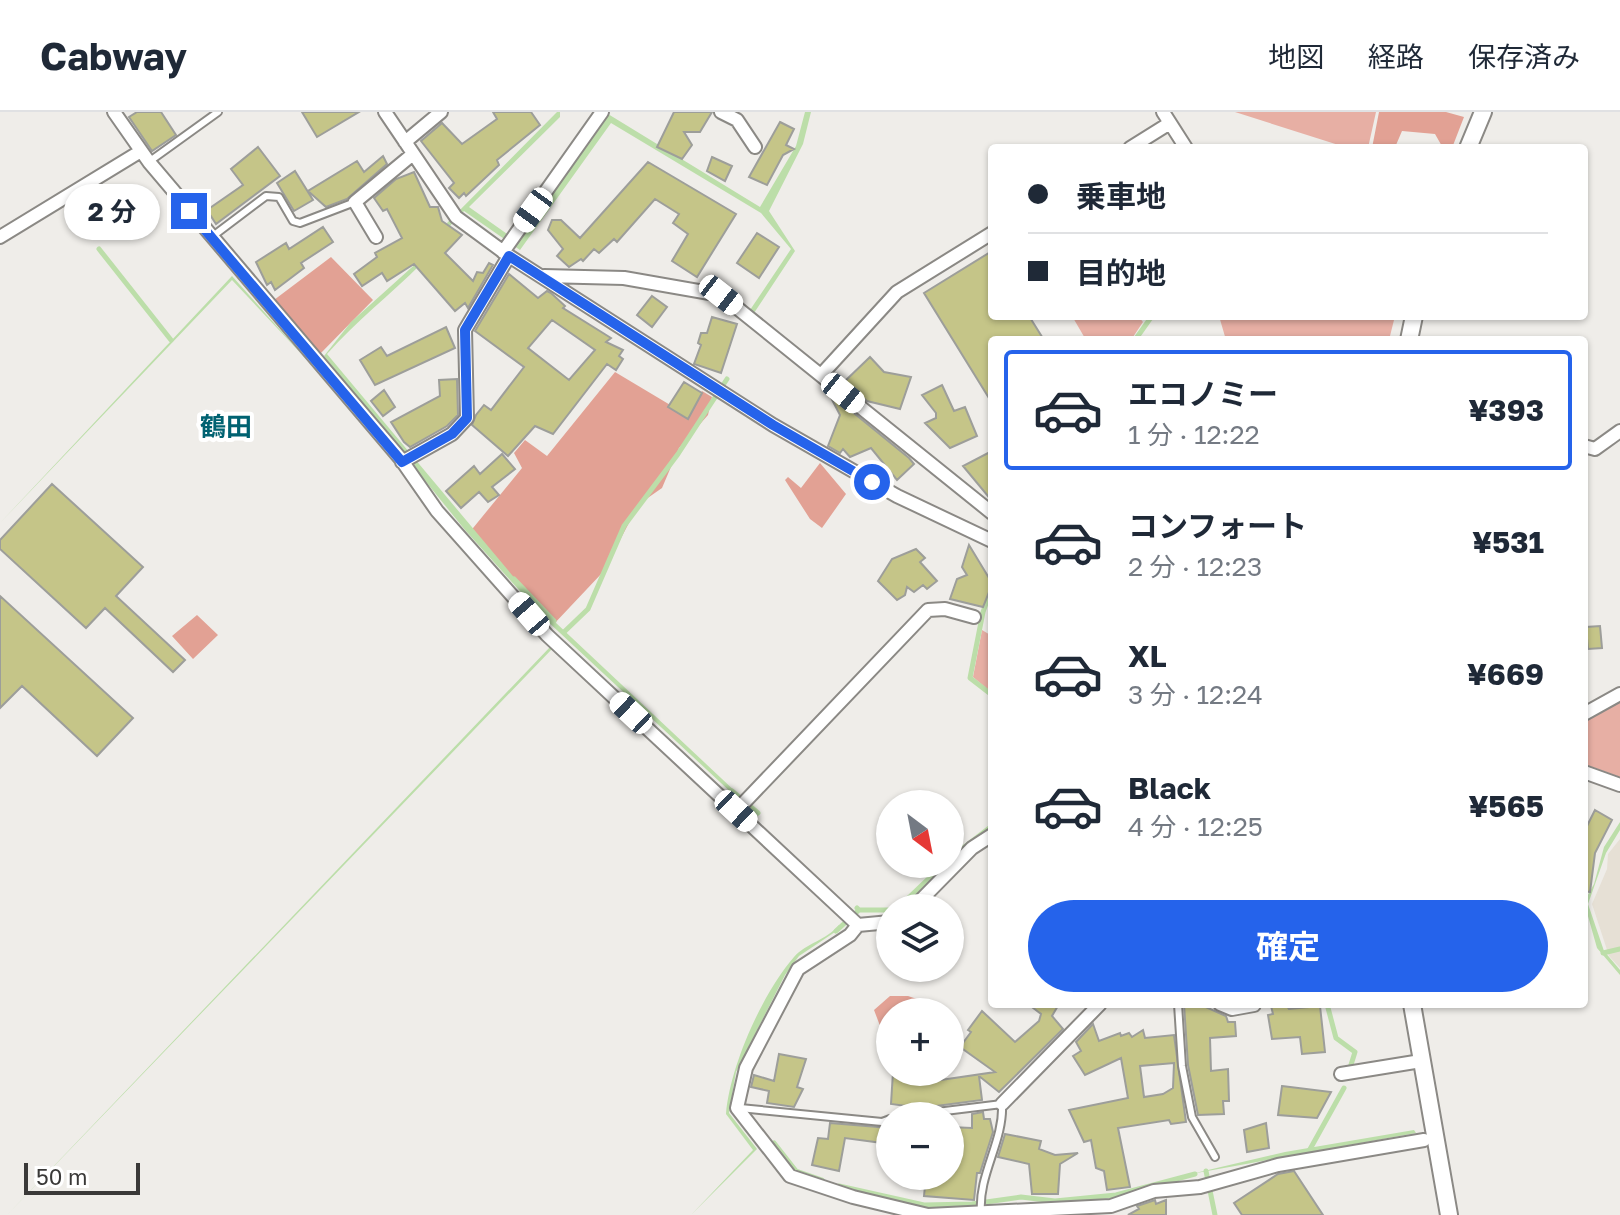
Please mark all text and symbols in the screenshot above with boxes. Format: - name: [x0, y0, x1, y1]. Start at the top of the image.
- text: Cabway: [40, 33, 187, 78]
- text: 地図: [1268, 40, 1324, 73]
- text: 経路: [1368, 40, 1424, 73]
- text: 保存済み: [1468, 40, 1580, 73]
- text: 乗車地: [1076, 178, 1166, 214]
- callout: 2 分: [65, 183, 161, 239]
- car: [509, 184, 557, 236]
- route end: [171, 193, 207, 229]
- text: 2 分: [88, 196, 136, 227]
- text: 目的地: [1076, 255, 1166, 291]
- car: [695, 271, 747, 319]
- car: [817, 369, 869, 417]
- icon: car: [1032, 374, 1104, 446]
- text: エコノミー: [1128, 376, 1278, 412]
- text: ¥393: [1469, 392, 1544, 428]
- district label: 鶴田: [200, 411, 252, 442]
- text: 1 分 · 12:22: [1128, 419, 1260, 450]
- route start: [854, 464, 890, 500]
- icon: car: [1032, 506, 1104, 578]
- text: コンフォート: [1128, 508, 1307, 544]
- text: ¥531: [1472, 524, 1544, 560]
- text: 2 分 · 12:23: [1128, 551, 1262, 582]
- car: [504, 588, 554, 640]
- icon: car: [1032, 638, 1104, 710]
- text: XL: [1128, 638, 1167, 674]
- text: ¥669: [1467, 656, 1544, 692]
- text: 3 分 · 12:24: [1128, 679, 1263, 710]
- car: [605, 688, 657, 738]
- icon: car: [1032, 770, 1104, 842]
- text: Black: [1128, 770, 1211, 806]
- car: [710, 786, 762, 836]
- text: ¥565: [1469, 788, 1544, 824]
- north arrow: [876, 790, 964, 878]
- map controls: [876, 790, 964, 1190]
- text: 4 分 · 12:25: [1128, 811, 1263, 842]
- button: layers: [876, 894, 964, 982]
- button: 確定: [1028, 900, 1548, 992]
- button: +: [876, 998, 964, 1086]
- button: −: [876, 1102, 964, 1190]
- scale bar: [24, 1159, 140, 1195]
- text: 50 m: [36, 1163, 87, 1190]

